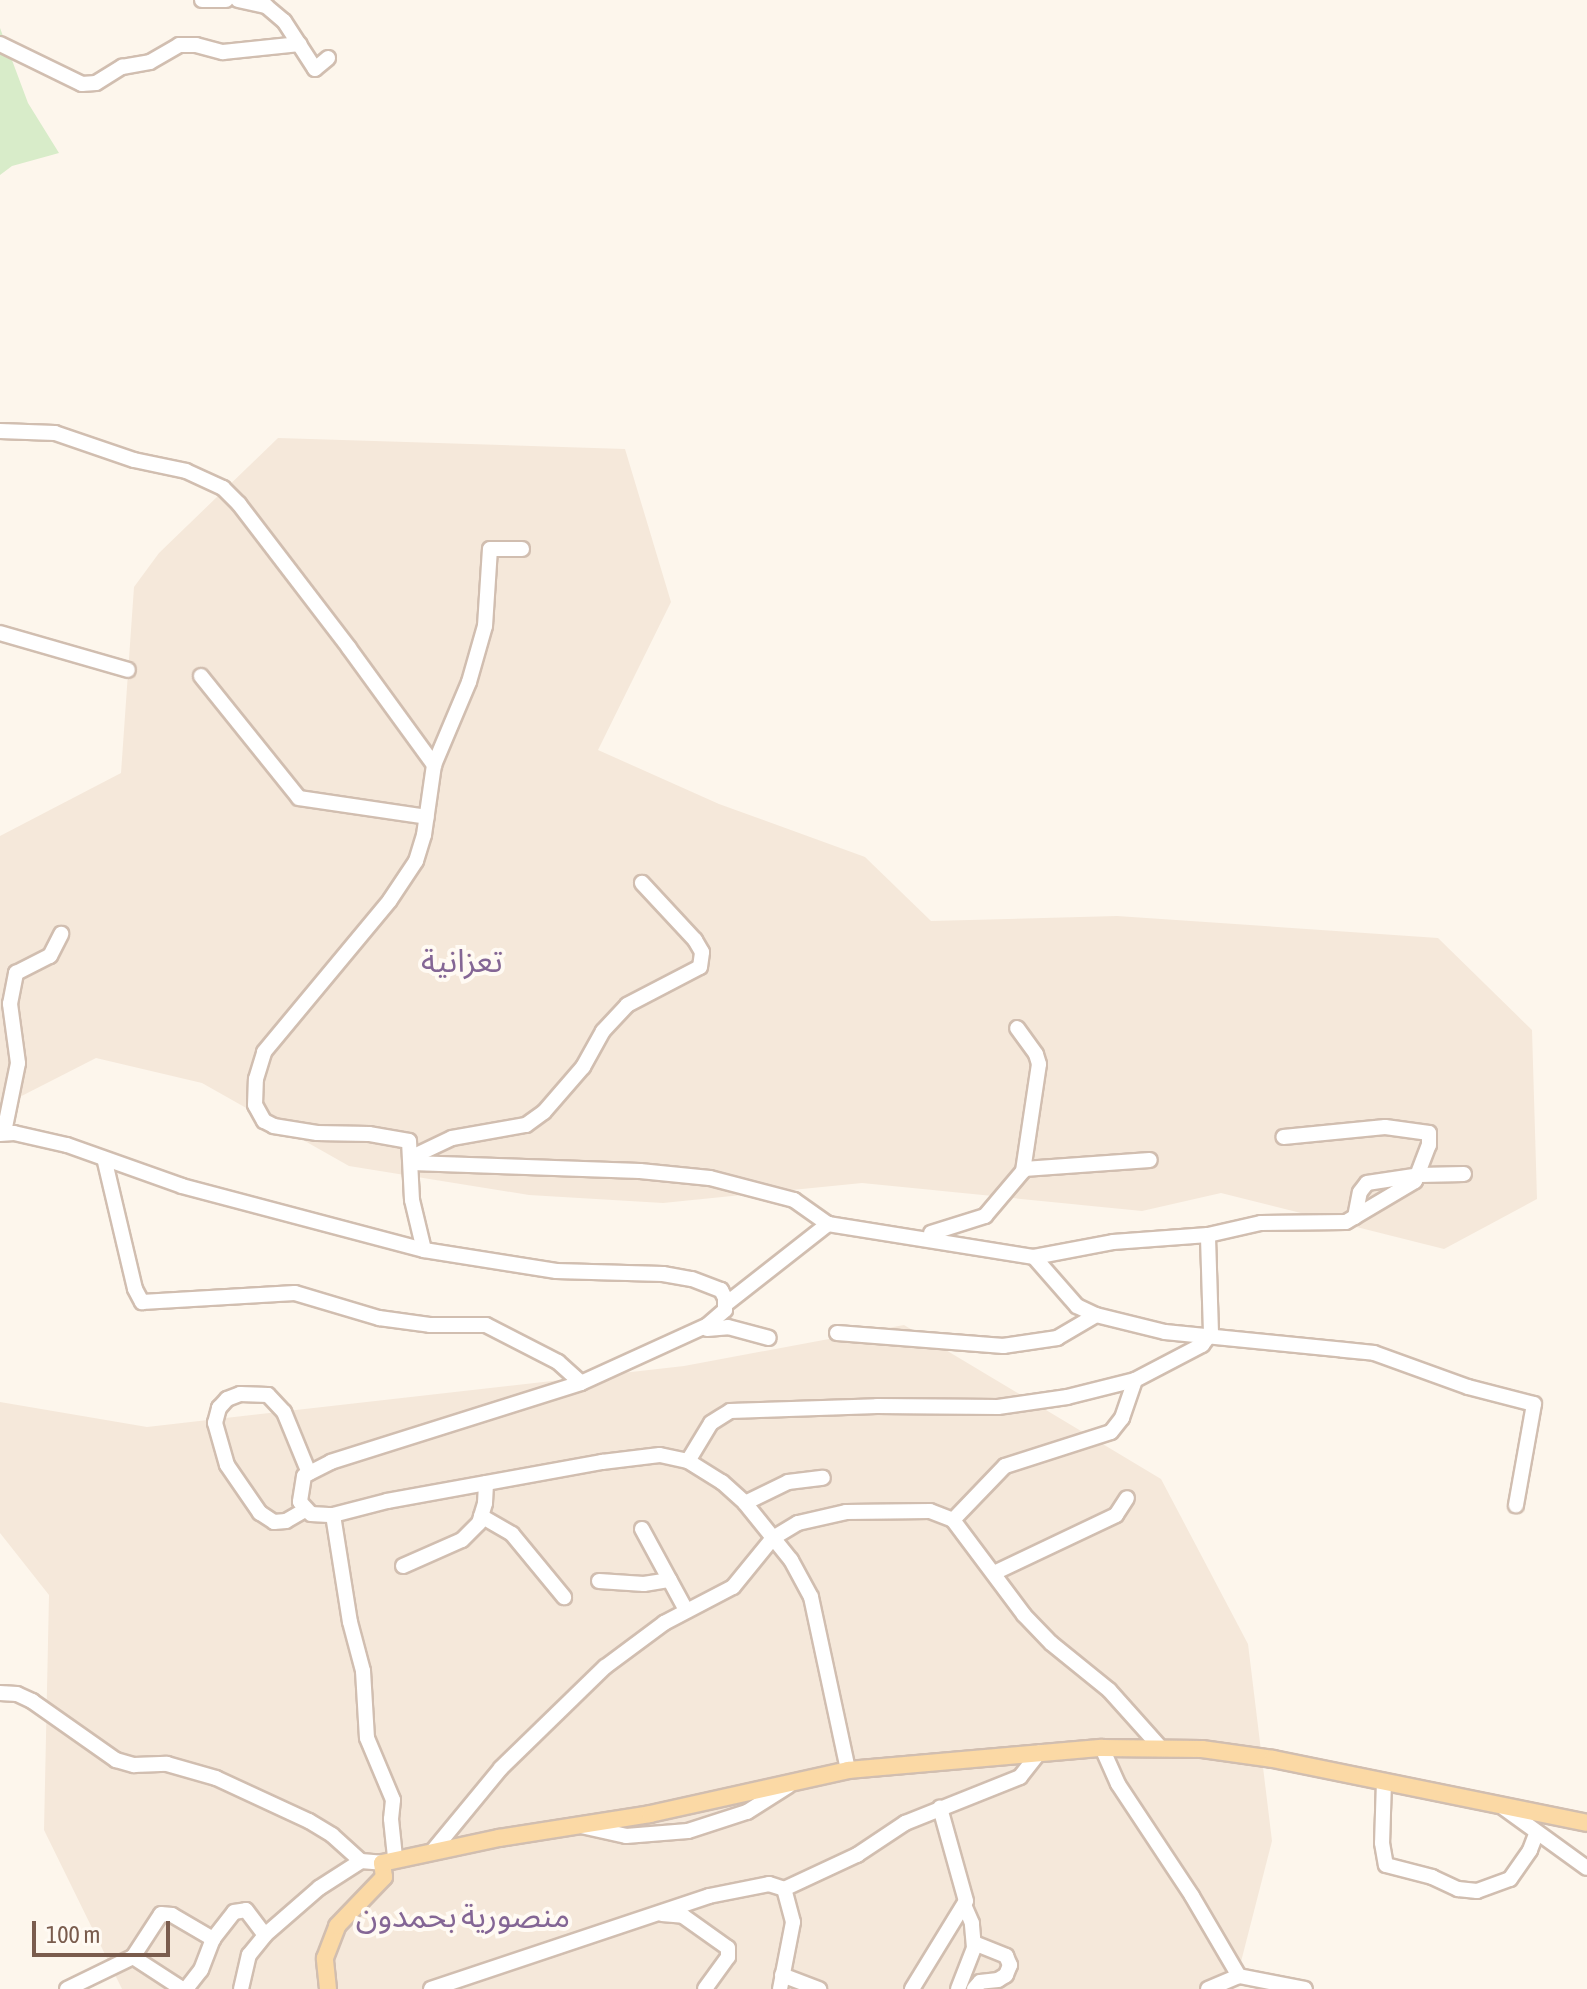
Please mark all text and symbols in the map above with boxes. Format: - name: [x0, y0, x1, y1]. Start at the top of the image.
- district label: تعزانية: [421, 942, 503, 980]
- district label: منصورية بحمدون: [356, 1897, 570, 1935]
- scale bar: [36, 1905, 174, 1955]
- text: 100 m: [46, 1921, 100, 1948]

